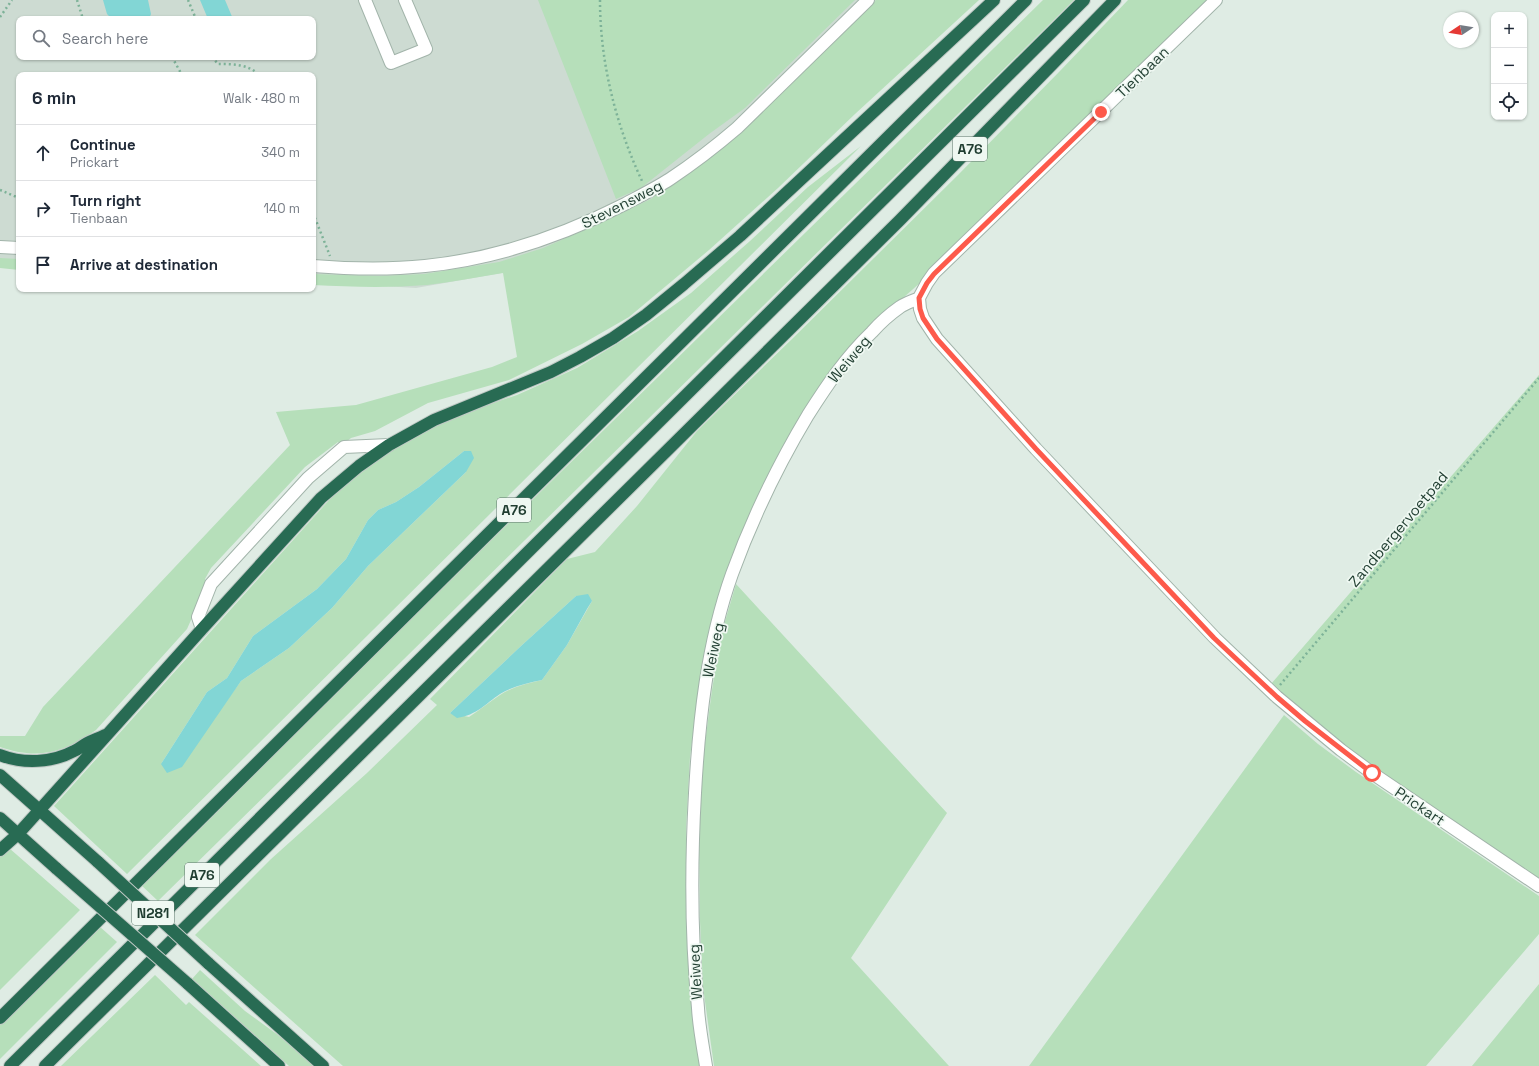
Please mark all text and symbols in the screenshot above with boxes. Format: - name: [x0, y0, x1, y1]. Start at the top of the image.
- north arrow: [1443, 12, 1479, 48]
- map controls: [1491, 12, 1527, 120]
- button: +: [1491, 12, 1527, 48]
- search box: [16, 16, 316, 60]
- icon: search: [30, 27, 52, 49]
- text: Search here: [62, 29, 148, 48]
- street label: Tienbaan: [1111, 42, 1173, 102]
- button: −: [1491, 48, 1527, 84]
- button: locate: [1491, 84, 1527, 120]
- text: 6 min: [32, 87, 76, 109]
- text: Walk · 480 m: [223, 90, 300, 107]
- route end: [1092, 103, 1110, 121]
- text: Continue: [70, 135, 136, 154]
- road number: A76: [953, 137, 987, 161]
- icon: ahead: [32, 142, 54, 164]
- text: 340 m: [261, 144, 300, 161]
- text: Prickart: [70, 154, 119, 171]
- street label: Stevensweg: [578, 175, 666, 233]
- text: Turn right: [70, 191, 141, 210]
- icon: right: [32, 198, 54, 220]
- text: 140 m: [264, 200, 300, 217]
- text: Tienbaan: [70, 210, 128, 227]
- icon: arrive: [32, 254, 54, 276]
- text: Arrive at destination: [70, 255, 218, 274]
- street label: Weiweg: [824, 331, 874, 387]
- street label: Zandbergervoetpad: [1344, 468, 1452, 590]
- road number: A76: [497, 498, 531, 522]
- street label: Weiweg: [698, 621, 728, 679]
- route start: [1363, 764, 1381, 782]
- street label: Prickart: [1391, 782, 1449, 830]
- road number: A76: [185, 863, 219, 887]
- road number: N281: [132, 901, 174, 925]
- street label: Weiweg: [684, 944, 706, 1000]

